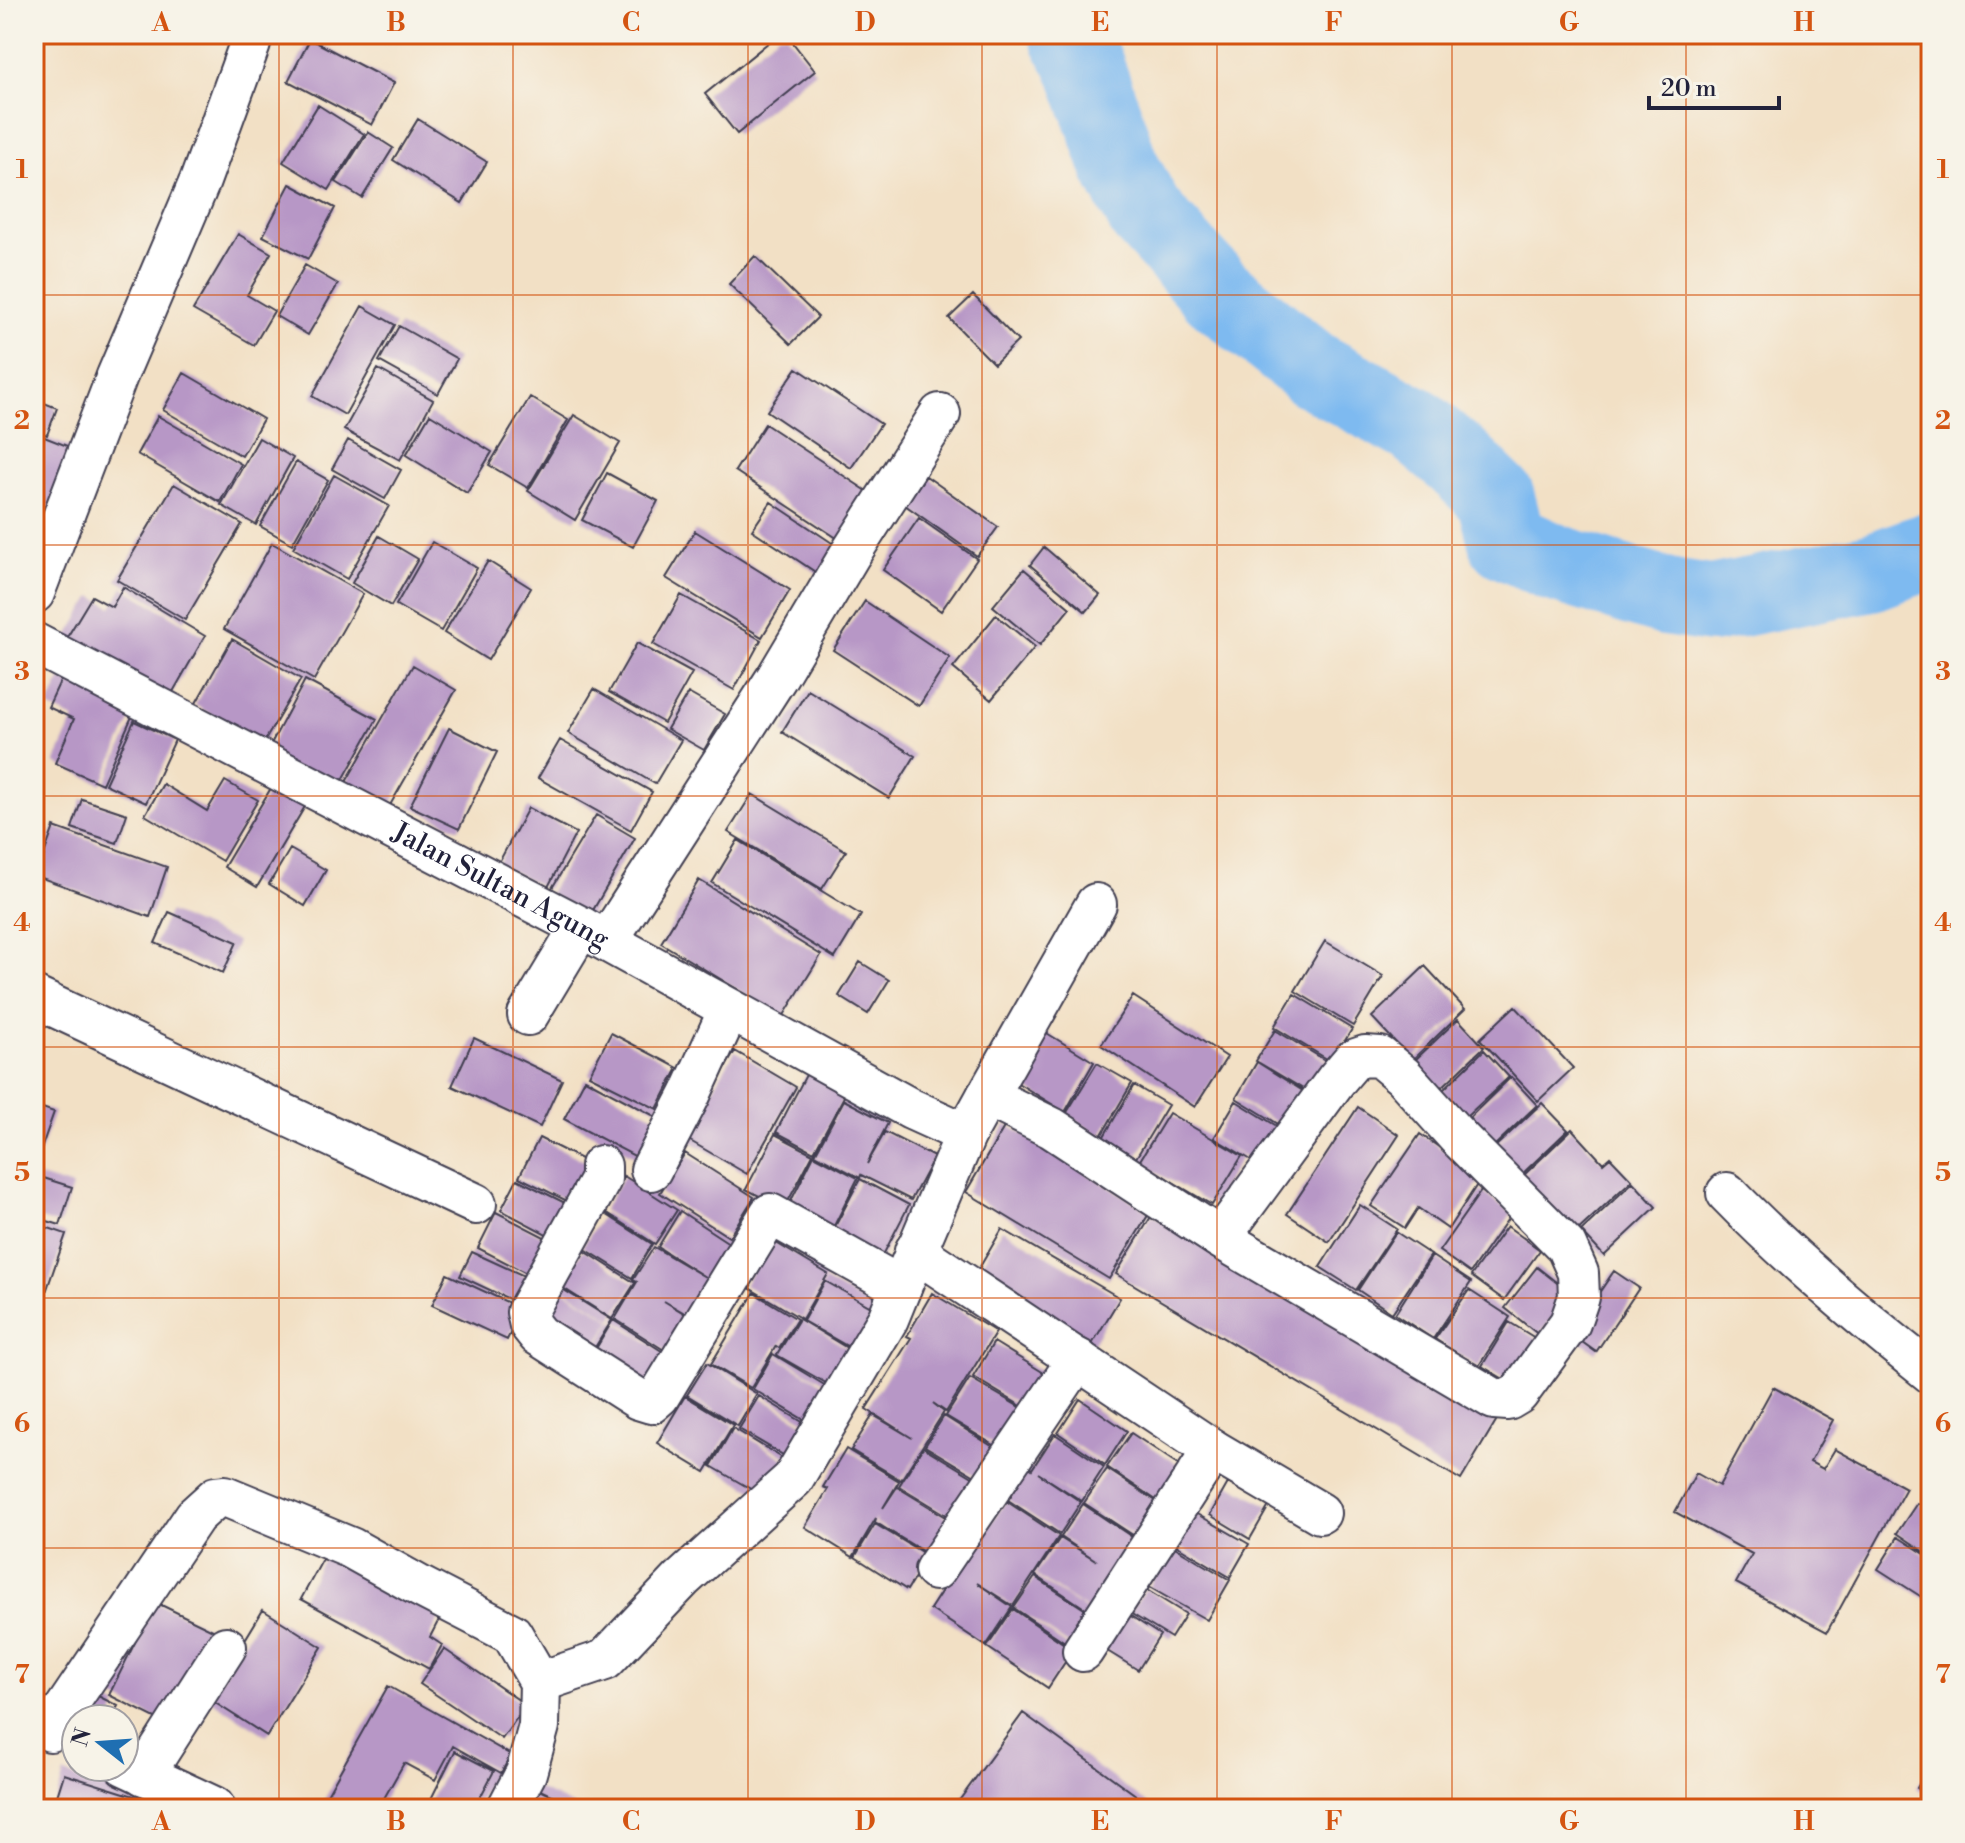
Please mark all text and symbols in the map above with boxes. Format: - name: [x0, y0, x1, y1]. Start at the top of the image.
- text: A: [151, 7, 171, 39]
- text: B: [386, 7, 406, 39]
- text: C: [622, 7, 640, 39]
- text: D: [855, 7, 875, 39]
- text: E: [1091, 7, 1109, 39]
- text: F: [1325, 7, 1343, 39]
- text: G: [1559, 7, 1580, 39]
- text: H: [1793, 7, 1815, 39]
- scale bar: [1649, 60, 1779, 110]
- text: 20 m: [1661, 74, 1717, 104]
- text: 1: [16, 154, 29, 186]
- text: 1: [1937, 154, 1950, 186]
- text: 2: [14, 405, 30, 437]
- text: 2: [1935, 405, 1951, 437]
- text: 3: [14, 656, 30, 688]
- text: 3: [1935, 656, 1951, 688]
- street label: Jalan Sultan Agung: [385, 814, 616, 957]
- text: 4: [13, 907, 31, 939]
- text: 4: [1934, 907, 1952, 939]
- text: 5: [14, 1157, 30, 1189]
- text: 5: [1935, 1157, 1951, 1189]
- text: 6: [14, 1408, 30, 1440]
- text: 6: [1935, 1408, 1951, 1440]
- text: 7: [14, 1659, 30, 1691]
- text: 7: [1935, 1659, 1951, 1691]
- north arrow: [60, 1703, 140, 1783]
- text: N: [67, 1725, 98, 1750]
- text: A: [151, 1806, 171, 1838]
- text: B: [386, 1806, 406, 1838]
- text: C: [622, 1806, 640, 1838]
- text: D: [855, 1806, 875, 1838]
- text: E: [1091, 1806, 1109, 1838]
- text: F: [1325, 1806, 1343, 1838]
- text: G: [1559, 1806, 1580, 1838]
- text: H: [1793, 1806, 1815, 1838]

